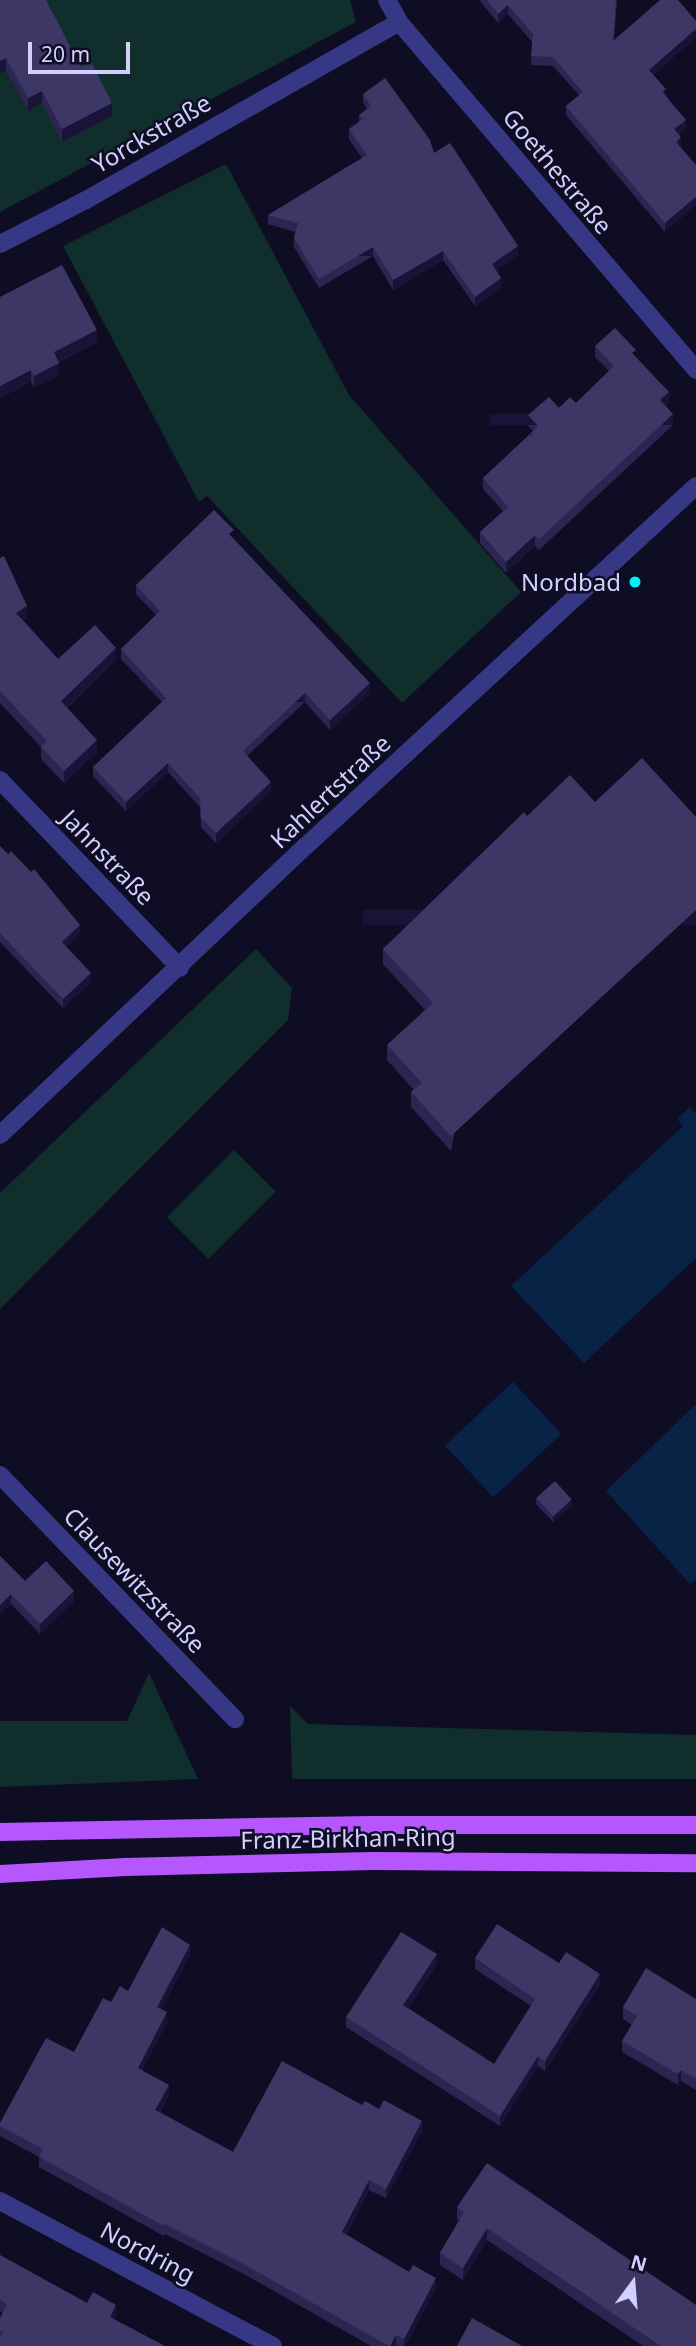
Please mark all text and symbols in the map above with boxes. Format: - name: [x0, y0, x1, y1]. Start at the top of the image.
- scale bar: [32, 28, 133, 72]
- text: 20 m: [41, 40, 90, 68]
- street label: Yorckstraße: [86, 87, 216, 179]
- street label: Goethestraße: [497, 103, 619, 239]
- place label: Nordbad: [521, 568, 621, 596]
- marker: Nordbad: [627, 574, 643, 590]
- street label: Kahlertstraße: [264, 728, 396, 854]
- street label: Jahnstraße: [55, 803, 161, 911]
- street label: Clausewitzstraße: [58, 1501, 212, 1659]
- street label: Franz-Birkhan-Ring: [240, 1822, 456, 1854]
- street label: Nordring: [96, 2215, 200, 2289]
- north arrow: [598, 2248, 668, 2318]
- text: N: [628, 2248, 650, 2277]

